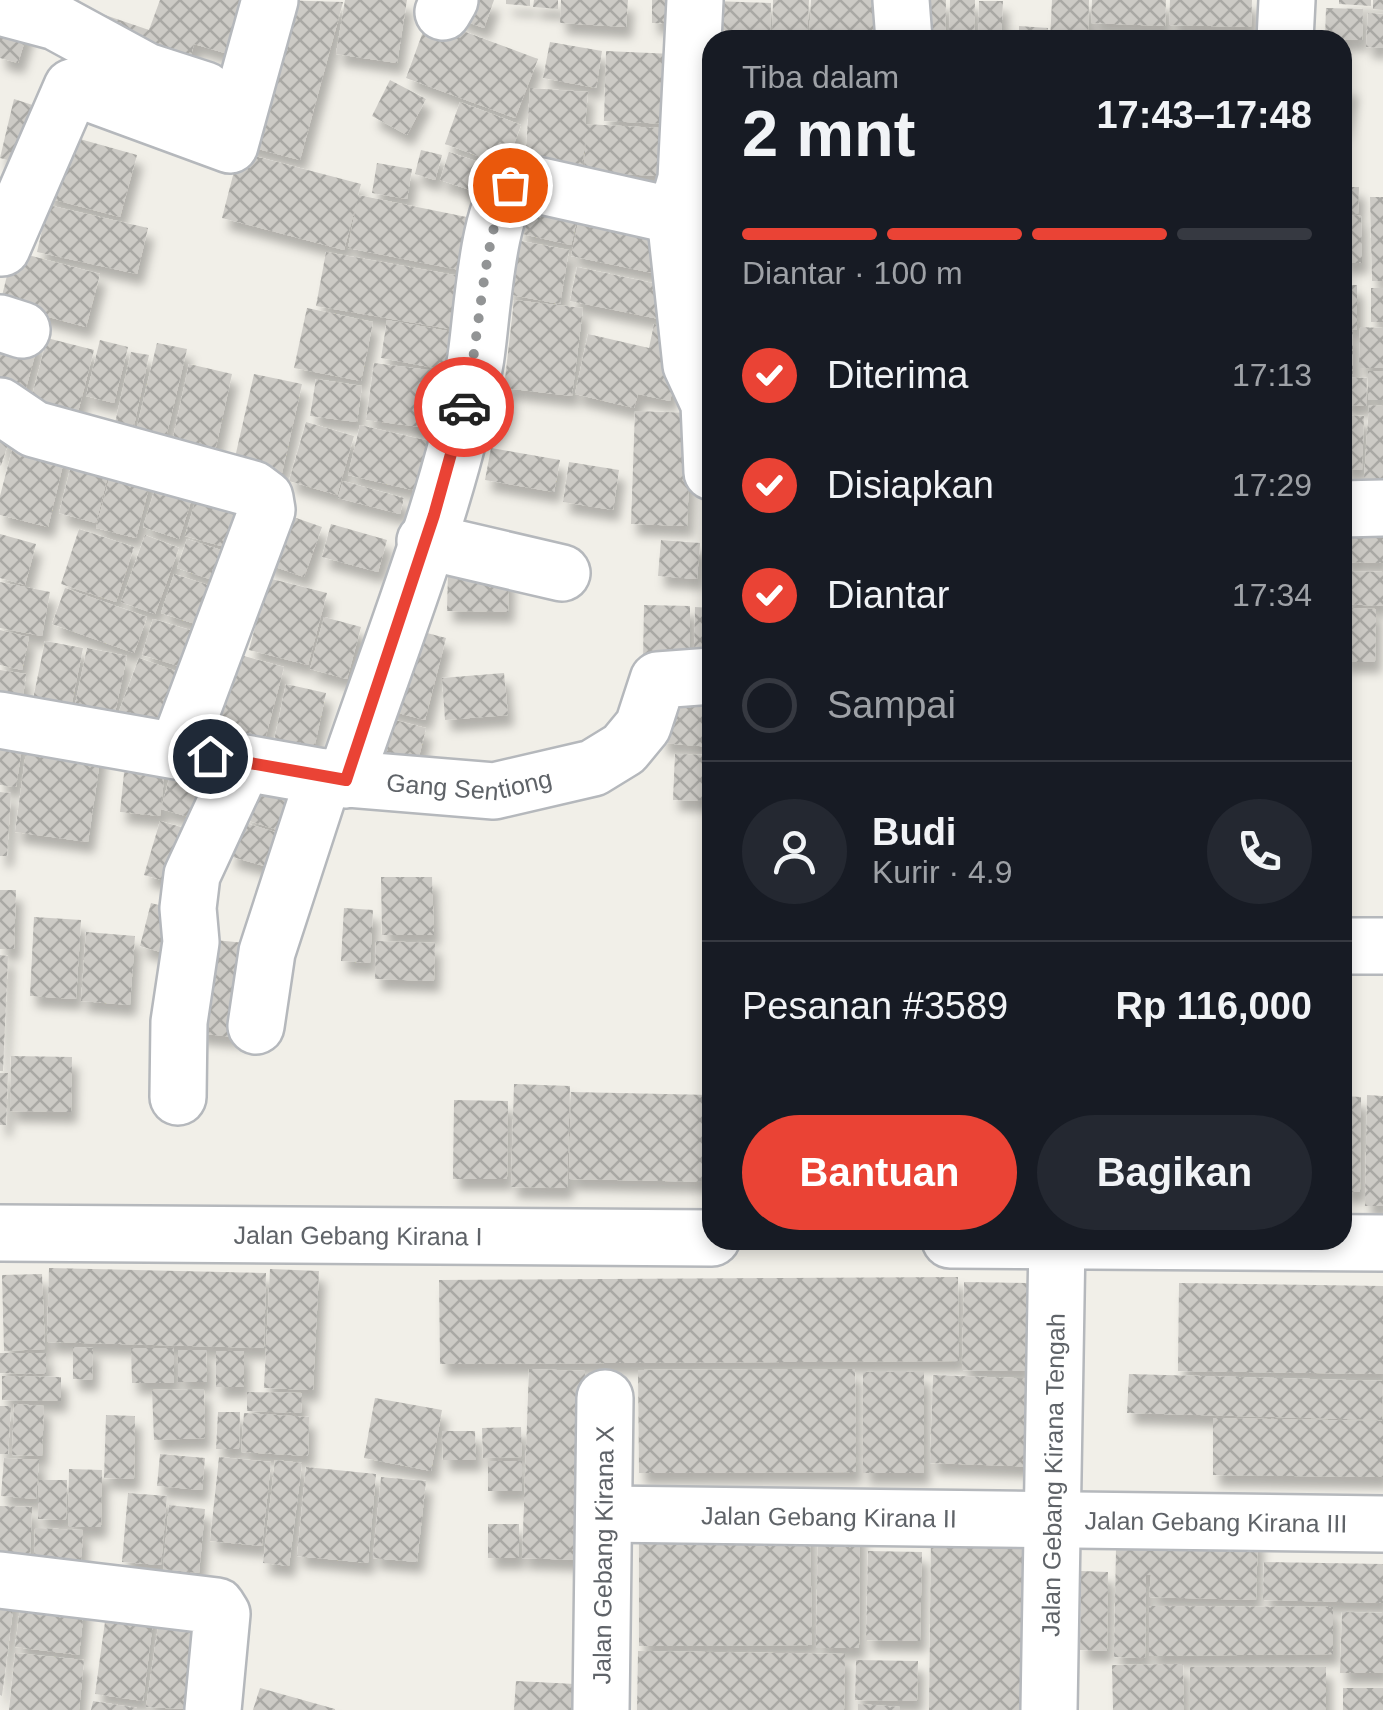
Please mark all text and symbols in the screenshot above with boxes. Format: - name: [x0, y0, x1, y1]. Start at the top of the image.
- text: Tiba dalam: [742, 59, 899, 95]
- text: 17:43–17:48: [1096, 94, 1312, 136]
- text: 2 mnt: [742, 97, 915, 170]
- pin: [468, 143, 553, 228]
- icon: bag: [483, 158, 538, 213]
- text: Diantar · 100 m: [742, 255, 963, 291]
- icon: check: [742, 348, 797, 403]
- text: Diterima: [827, 354, 968, 396]
- courier: [414, 357, 514, 457]
- text: 17:13: [1232, 357, 1312, 393]
- icon: car: [437, 380, 492, 435]
- icon: check: [742, 458, 797, 513]
- text: Disiapkan: [827, 464, 994, 506]
- text: 17:29: [1232, 467, 1312, 503]
- icon: check: [742, 568, 797, 623]
- text: Diantar: [827, 574, 950, 616]
- text: 17:34: [1232, 577, 1312, 613]
- text: Sampai: [827, 684, 956, 726]
- pin: [168, 714, 253, 799]
- icon: home: [183, 729, 238, 784]
- street label: Gang Sentiong: [385, 764, 555, 805]
- button: person: [742, 799, 847, 904]
- button: phone: [1207, 799, 1312, 904]
- text: Budi: [872, 811, 956, 853]
- text: Kurir · 4.9: [872, 854, 1012, 890]
- text: Pesanan #3589: [742, 985, 1008, 1027]
- text: Rp 116,000: [1116, 985, 1312, 1027]
- button: Bantuan: [742, 1115, 1017, 1230]
- button: Bagikan: [1037, 1115, 1312, 1230]
- street label: Jalan Gebang Kirana I: [233, 1221, 483, 1250]
- street label: Jalan Gebang Kirana Tengah: [1036, 1313, 1070, 1637]
- street label: Jalan Gebang Kirana X: [587, 1425, 619, 1684]
- street label: Jalan Gebang Kirana II: [701, 1501, 957, 1533]
- street label: Jalan Gebang Kirana III: [1084, 1506, 1348, 1538]

